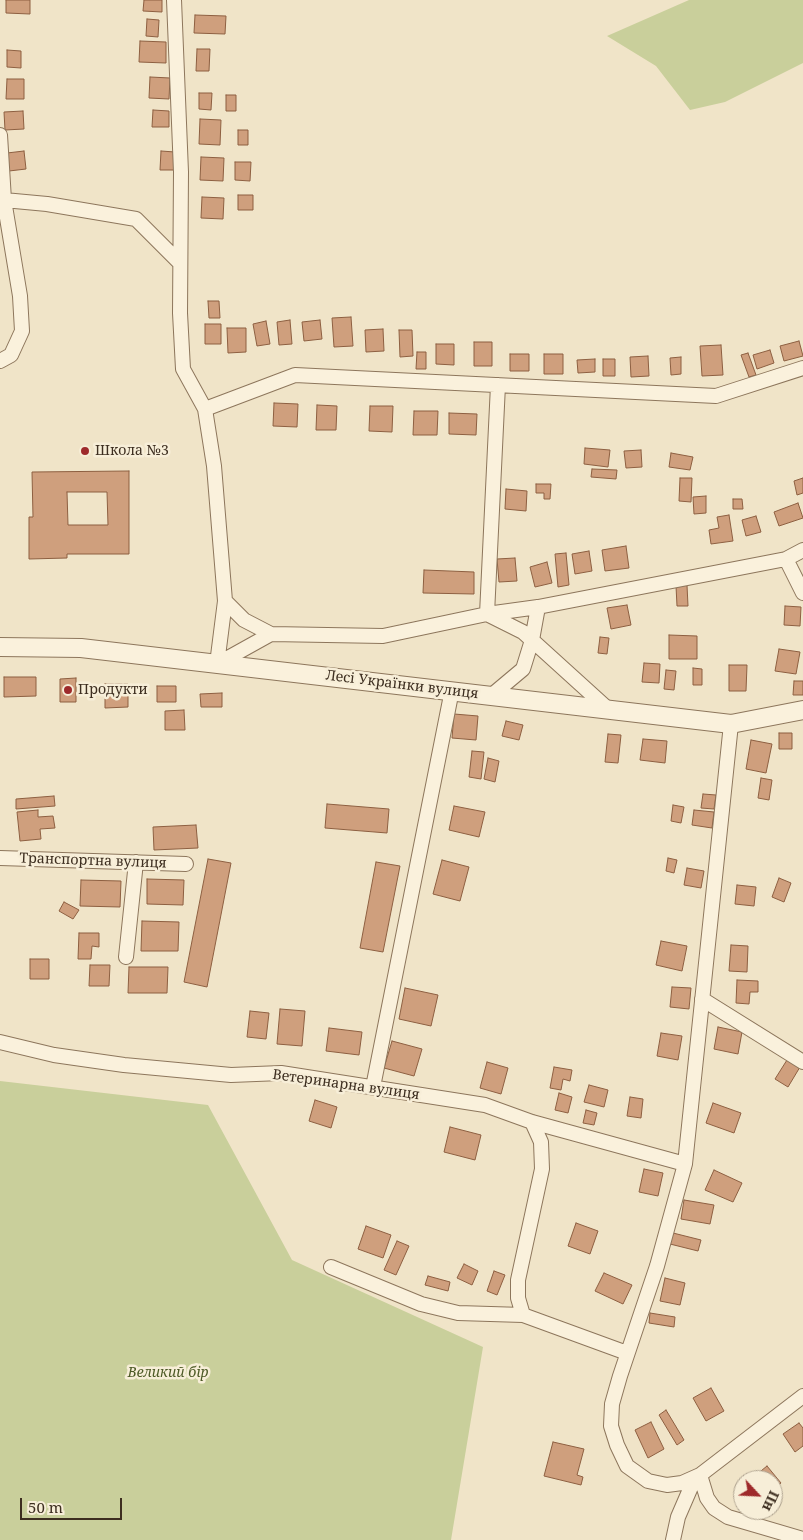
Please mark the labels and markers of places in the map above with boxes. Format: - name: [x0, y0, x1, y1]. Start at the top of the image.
- place label: Школа №3: [95, 443, 169, 459]
- marker: Школа №3: [79, 445, 91, 457]
- place label: Продукти: [78, 682, 148, 698]
- marker: Продукти: [62, 684, 74, 696]

